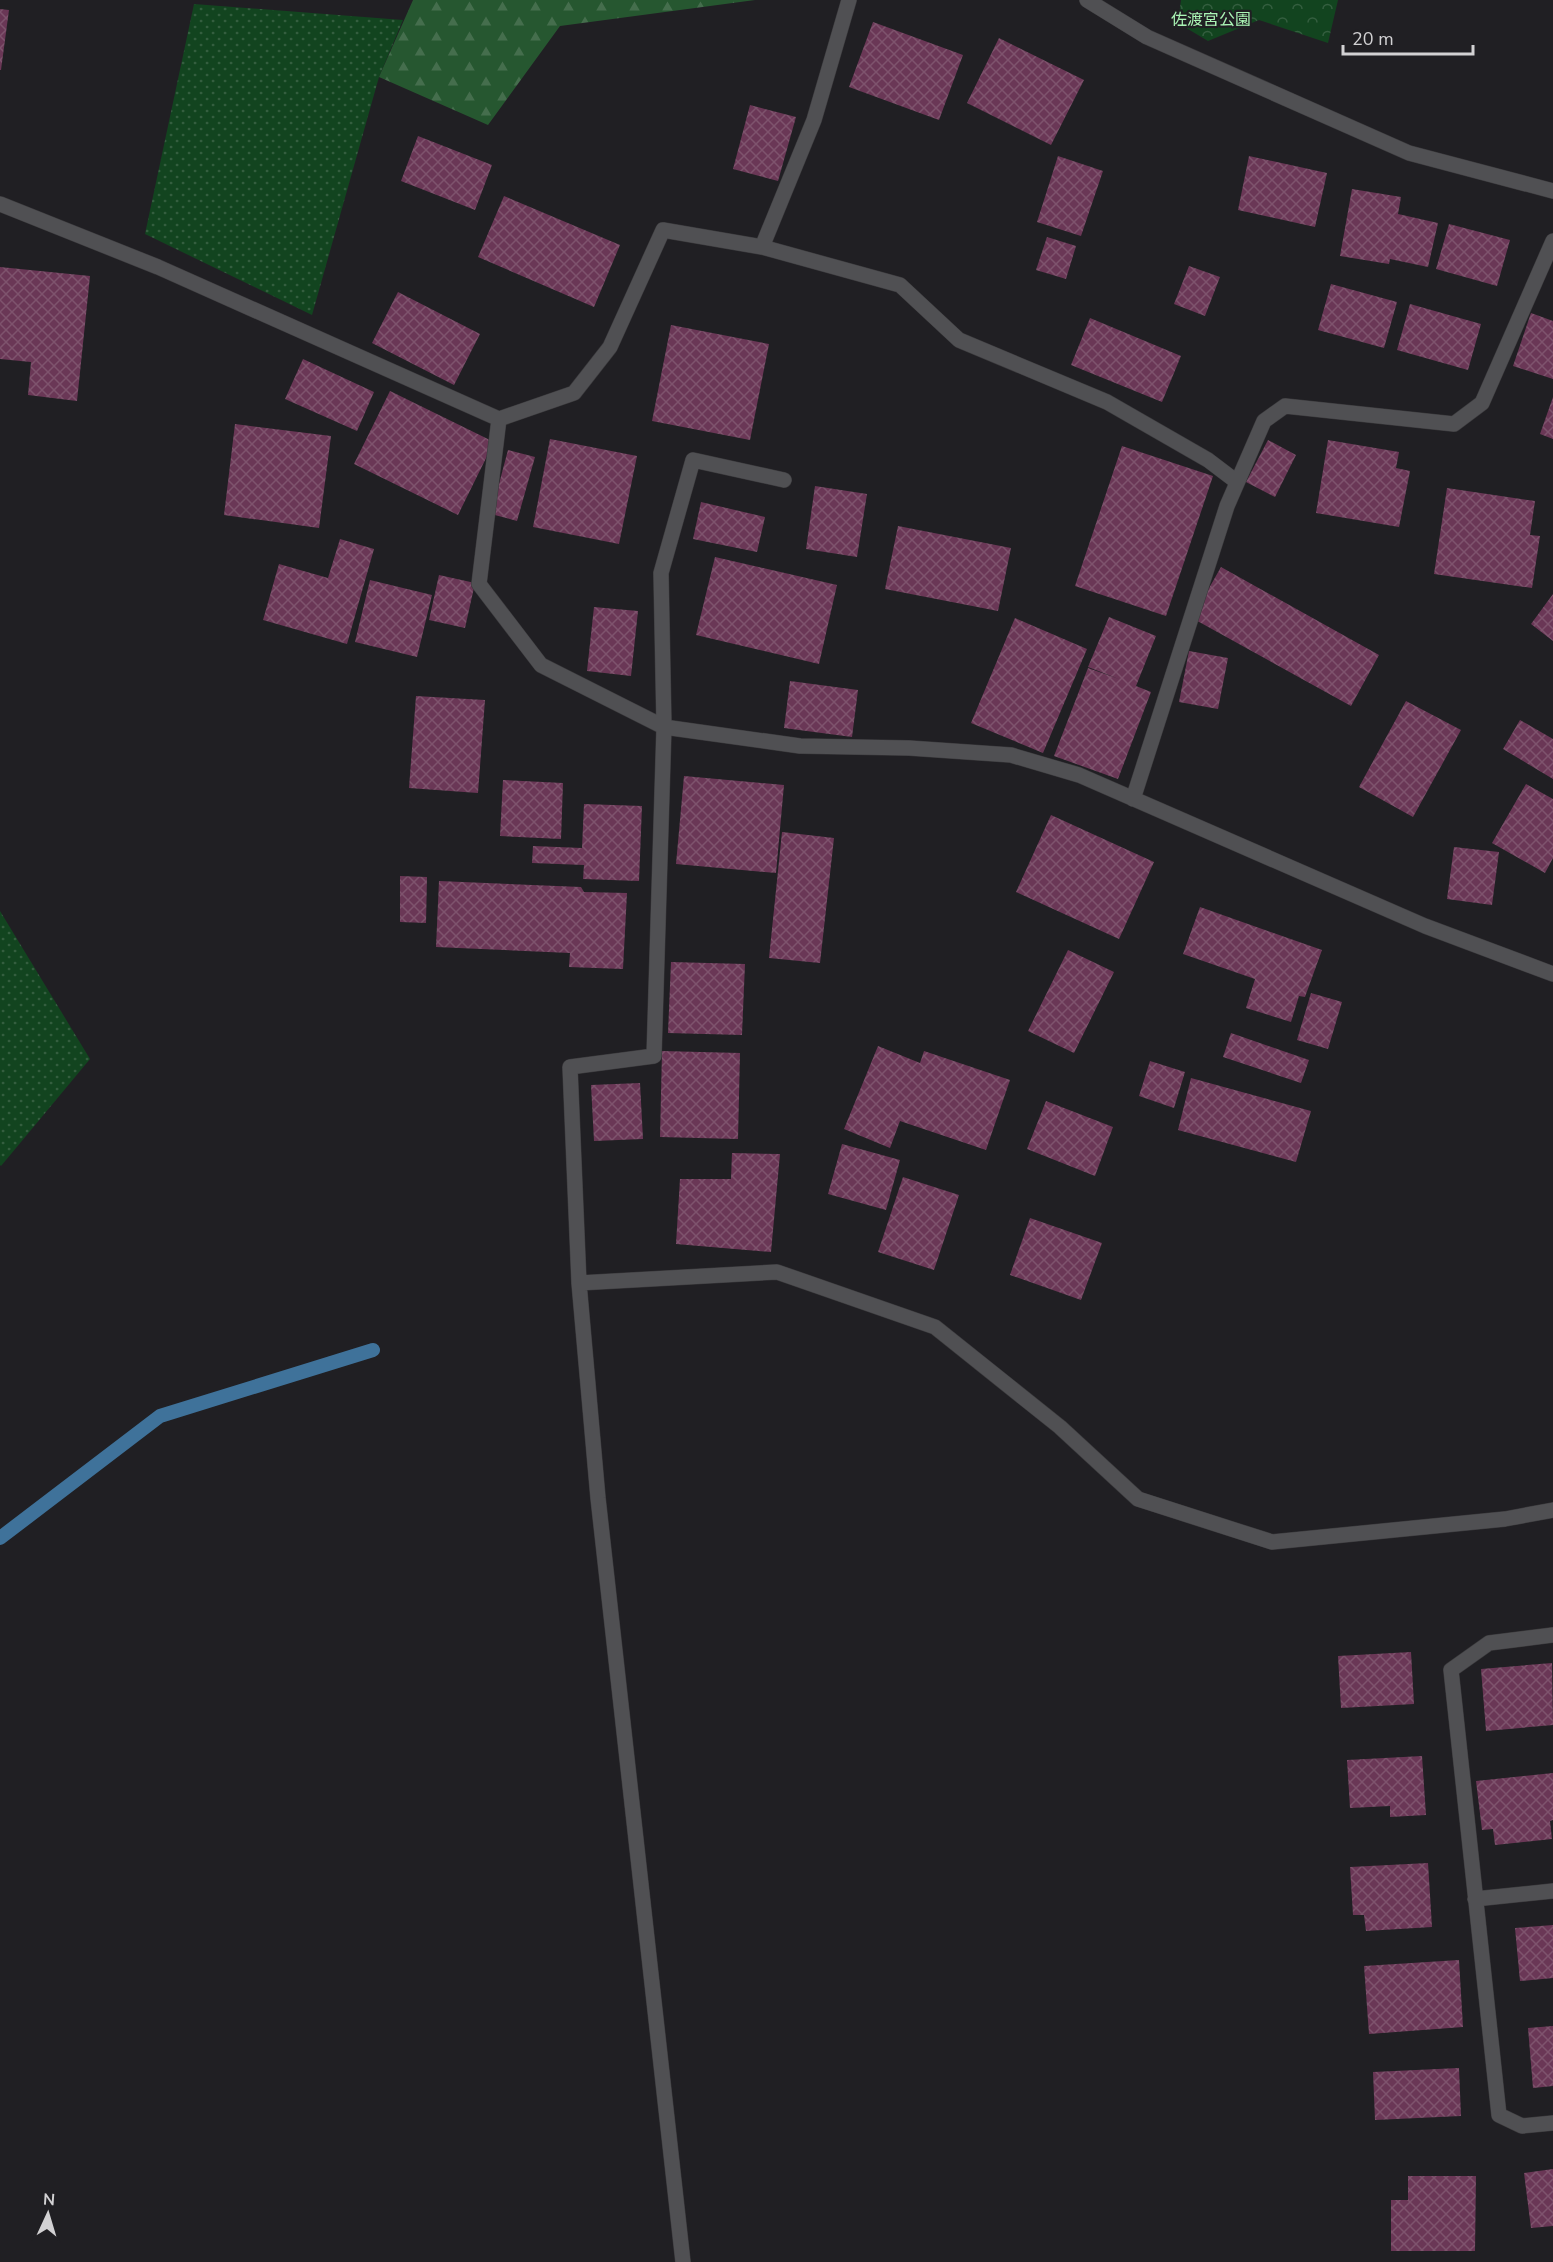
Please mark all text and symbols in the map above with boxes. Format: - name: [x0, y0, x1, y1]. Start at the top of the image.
- park label: 佐渡宮公園: [1171, 9, 1251, 31]
- scale bar: [1343, 18, 1474, 56]
- text: 20 m: [1352, 27, 1394, 51]
- north arrow: [18, 2184, 78, 2244]
- text: N: [42, 2189, 56, 2211]

